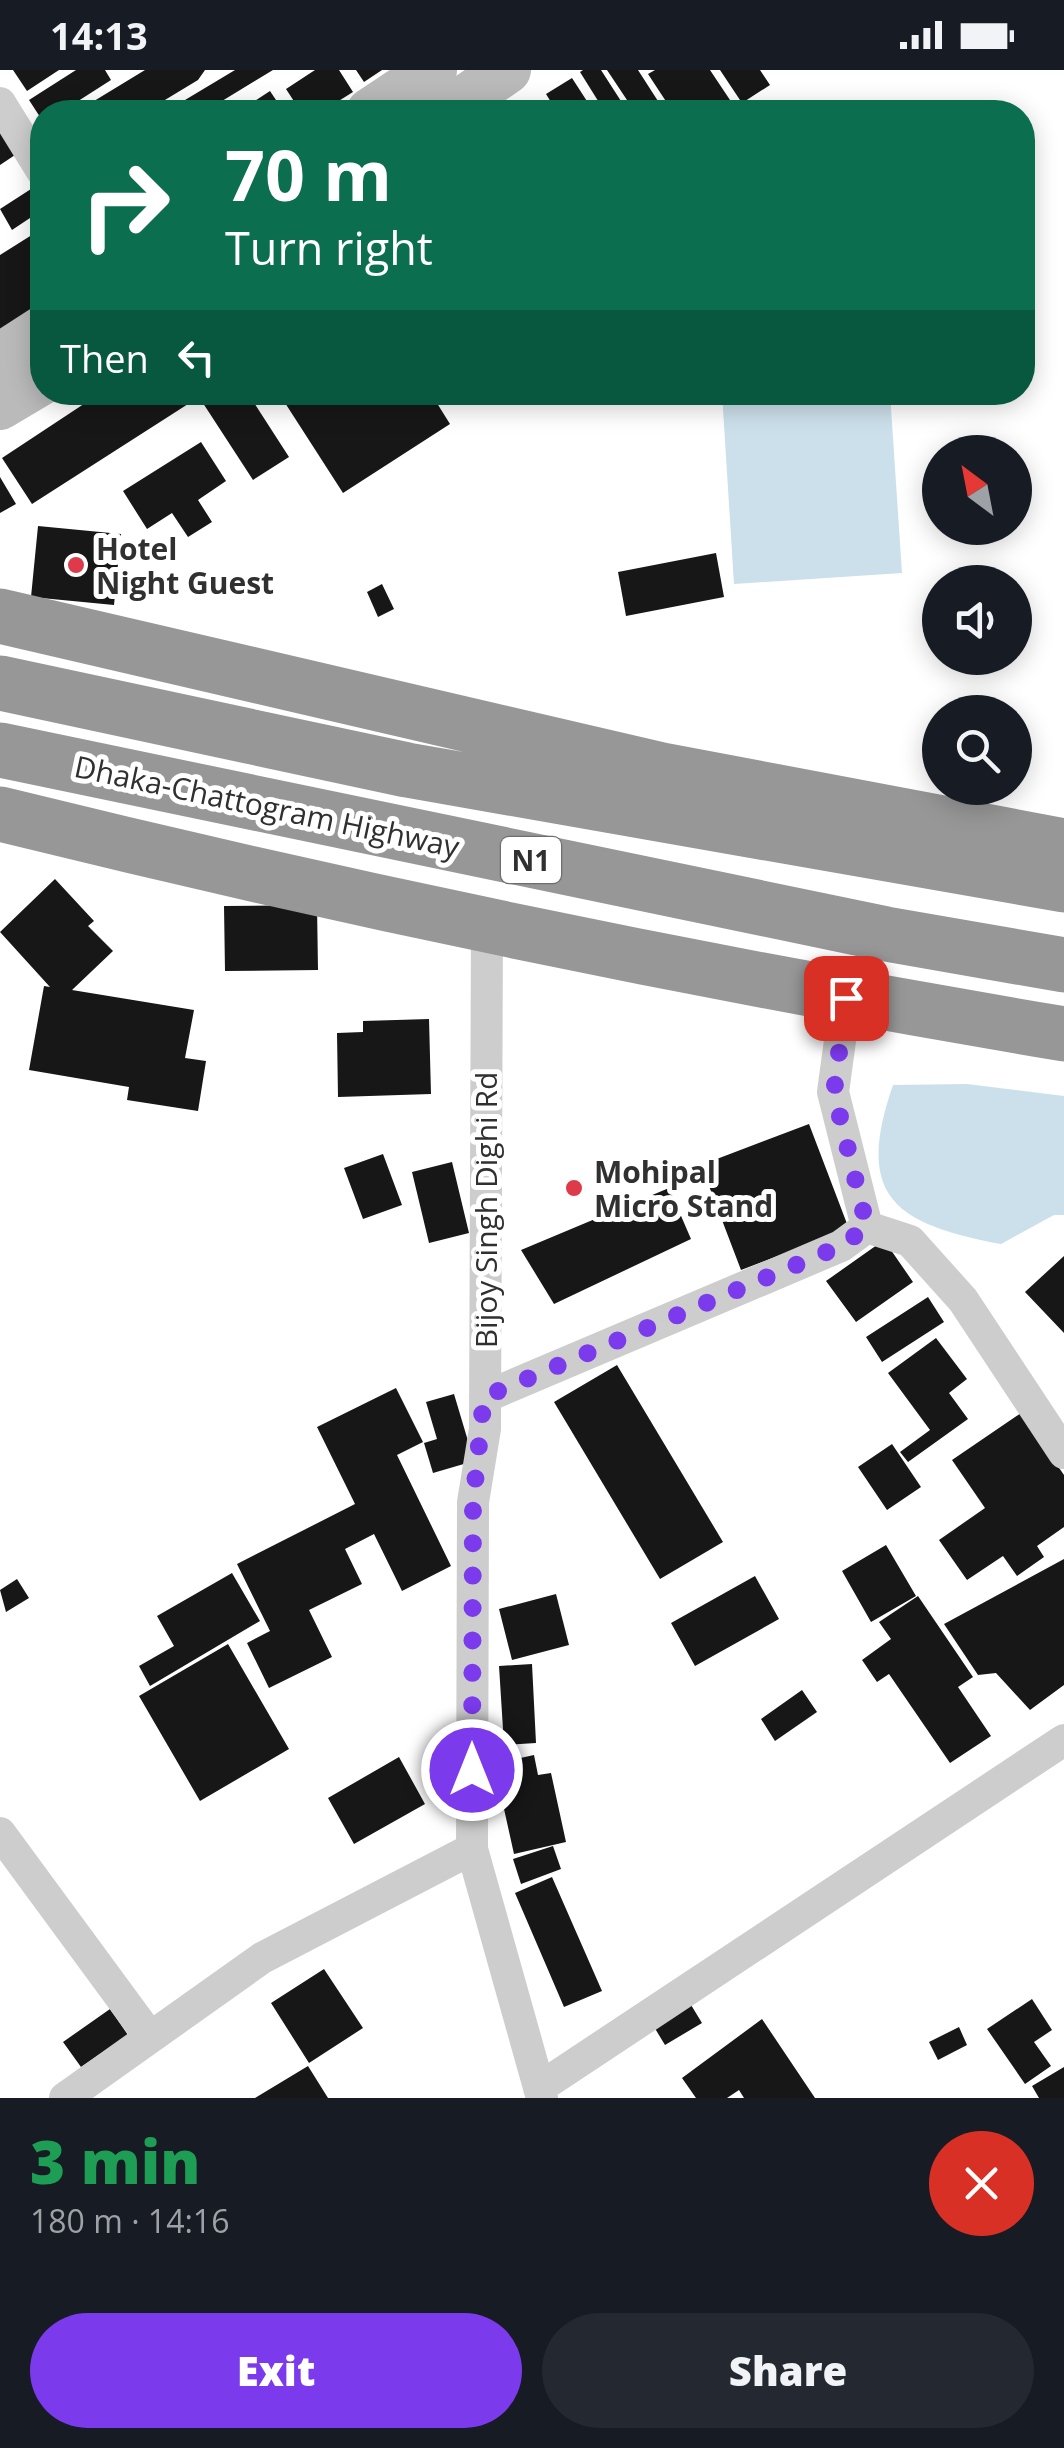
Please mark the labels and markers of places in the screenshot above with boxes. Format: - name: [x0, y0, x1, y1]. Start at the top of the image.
- place label: Hotel Night Guest: [96, 528, 274, 603]
- marker: Hotel Night Guest: [65, 554, 87, 576]
- pin: [804, 956, 889, 1041]
- place label: Mohipal Micro Stand: [594, 1151, 773, 1226]
- marker: Mohipal Micro Stand: [563, 1177, 585, 1199]

